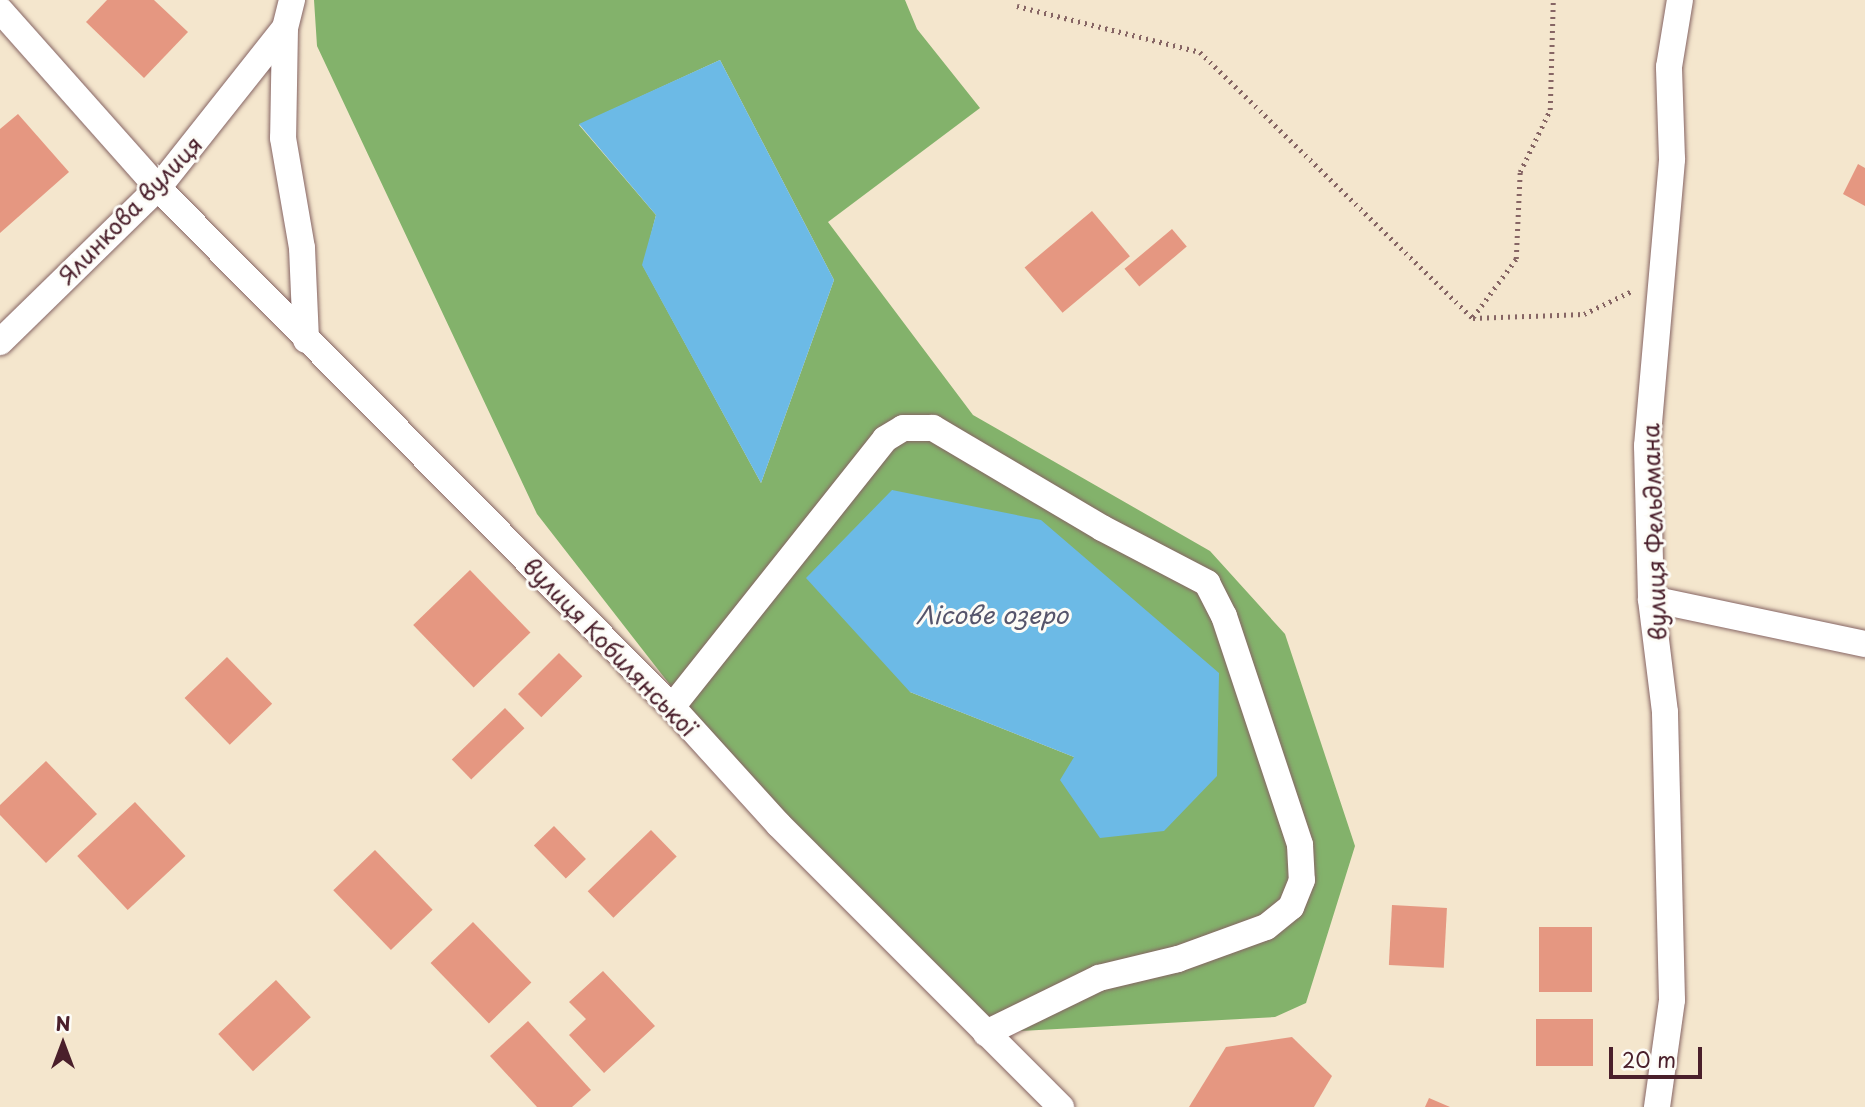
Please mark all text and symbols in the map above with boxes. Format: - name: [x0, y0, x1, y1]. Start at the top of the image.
- street label: Ялинкова вулиця: [52, 130, 208, 290]
- street label: вулиця Фельдмана: [1636, 423, 1672, 641]
- street label: вулиця Кобилянської: [518, 552, 702, 742]
- water label: Лісове озеро: [916, 601, 1068, 629]
- north arrow: [28, 1009, 98, 1079]
- text: N: [55, 1009, 71, 1037]
- scale bar: [1613, 1034, 1706, 1078]
- text: 20 m: [1622, 1043, 1676, 1075]

